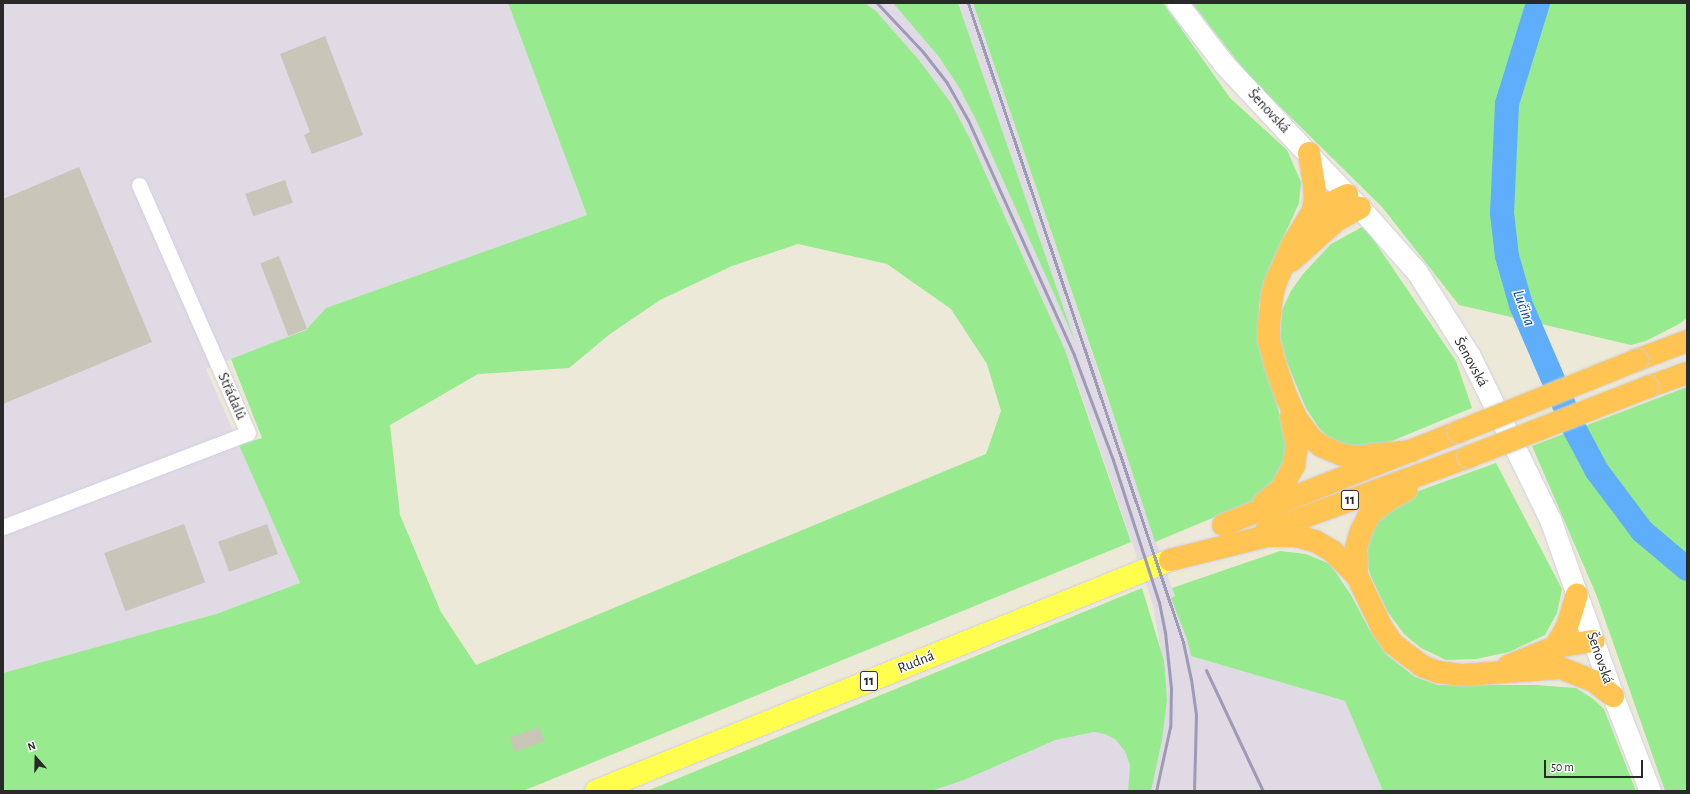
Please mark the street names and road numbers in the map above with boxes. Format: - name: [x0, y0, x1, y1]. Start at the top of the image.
- street label: Šenovská: [1244, 85, 1294, 137]
- street label: Šenovská: [1450, 334, 1492, 390]
- street label: Střádalů: [214, 370, 250, 422]
- road number: 11: [1340, 488, 1360, 512]
- street label: Šenovská: [1583, 630, 1617, 686]
- street label: Rudná: [895, 647, 937, 677]
- road number: 11: [859, 669, 879, 693]

